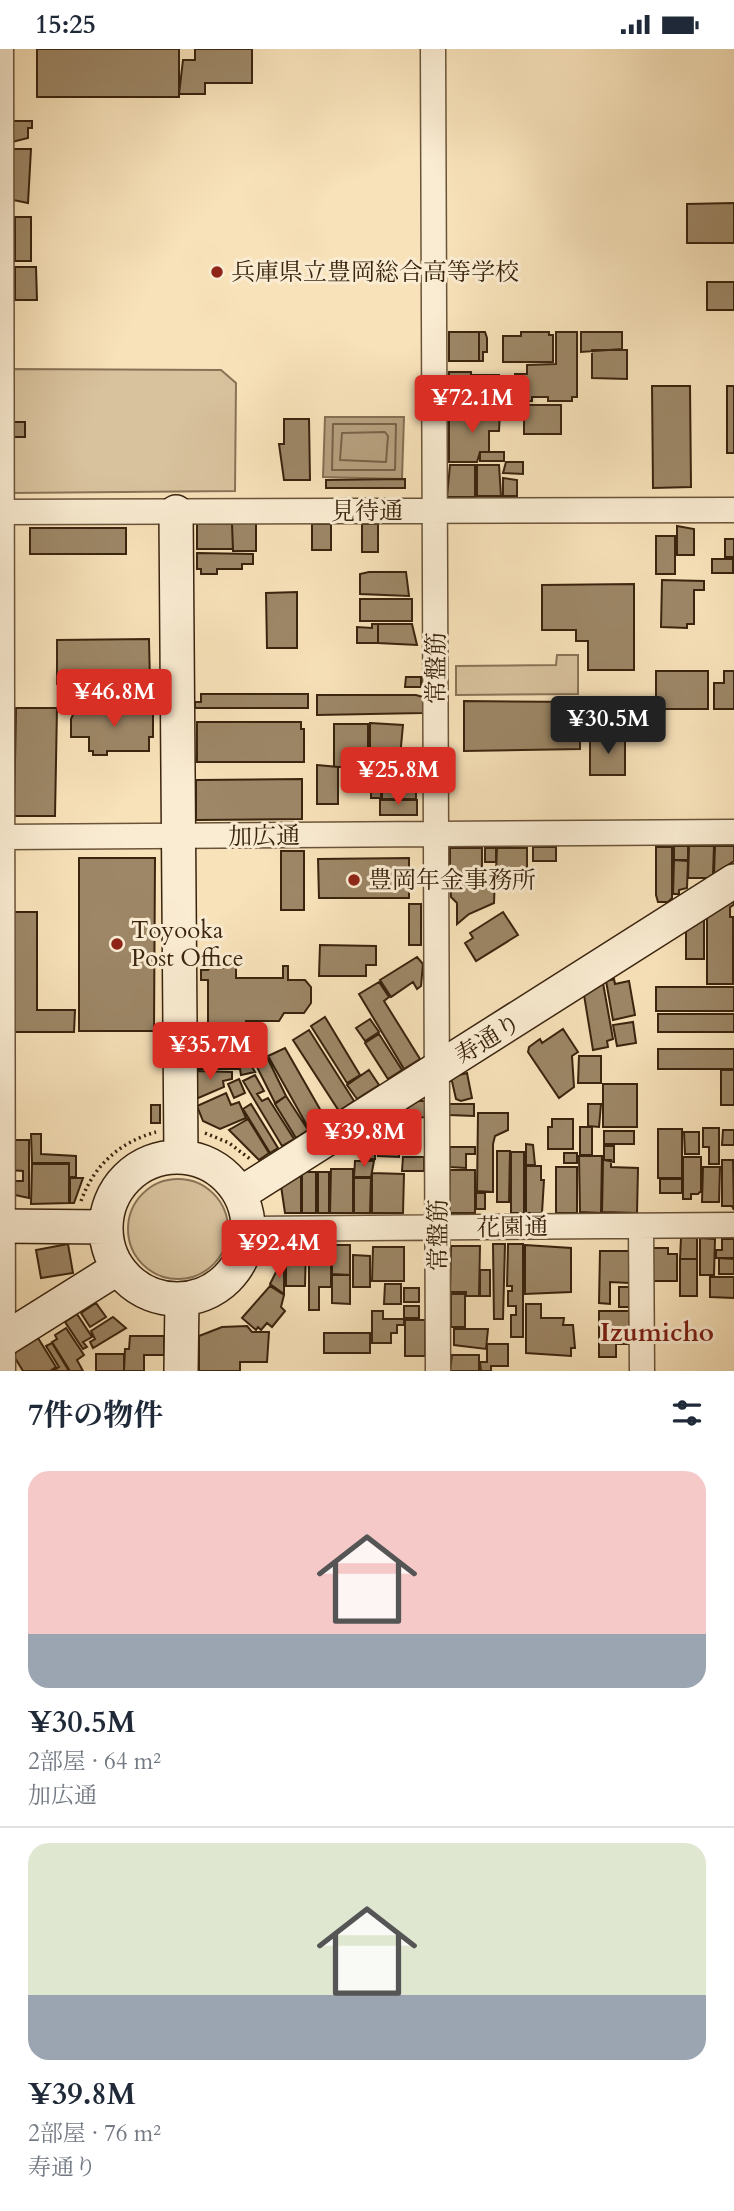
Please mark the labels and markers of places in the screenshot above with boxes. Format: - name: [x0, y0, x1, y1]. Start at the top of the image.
- place label: 兵庫県立豊岡総合高等学校: [231, 256, 519, 289]
- marker: 兵庫県立豊岡総合高等学校: [209, 264, 225, 280]
- pin: ¥72.1M: [415, 375, 529, 435]
- pin: ¥46.8M: [57, 669, 171, 729]
- pin: ¥30.5M: [551, 697, 665, 756]
- pin: ¥25.8M: [341, 747, 455, 807]
- place label: 豊岡年金事務所: [368, 864, 536, 897]
- marker: 豊岡年金事務所: [346, 872, 362, 888]
- place label: Toyooka Post Office: [131, 914, 244, 975]
- marker: Toyooka Post Office: [109, 936, 125, 952]
- pin: ¥35.7M: [153, 1023, 267, 1082]
- pin: ¥39.8M: [307, 1109, 421, 1169]
- pin: ¥92.4M: [222, 1221, 336, 1280]

